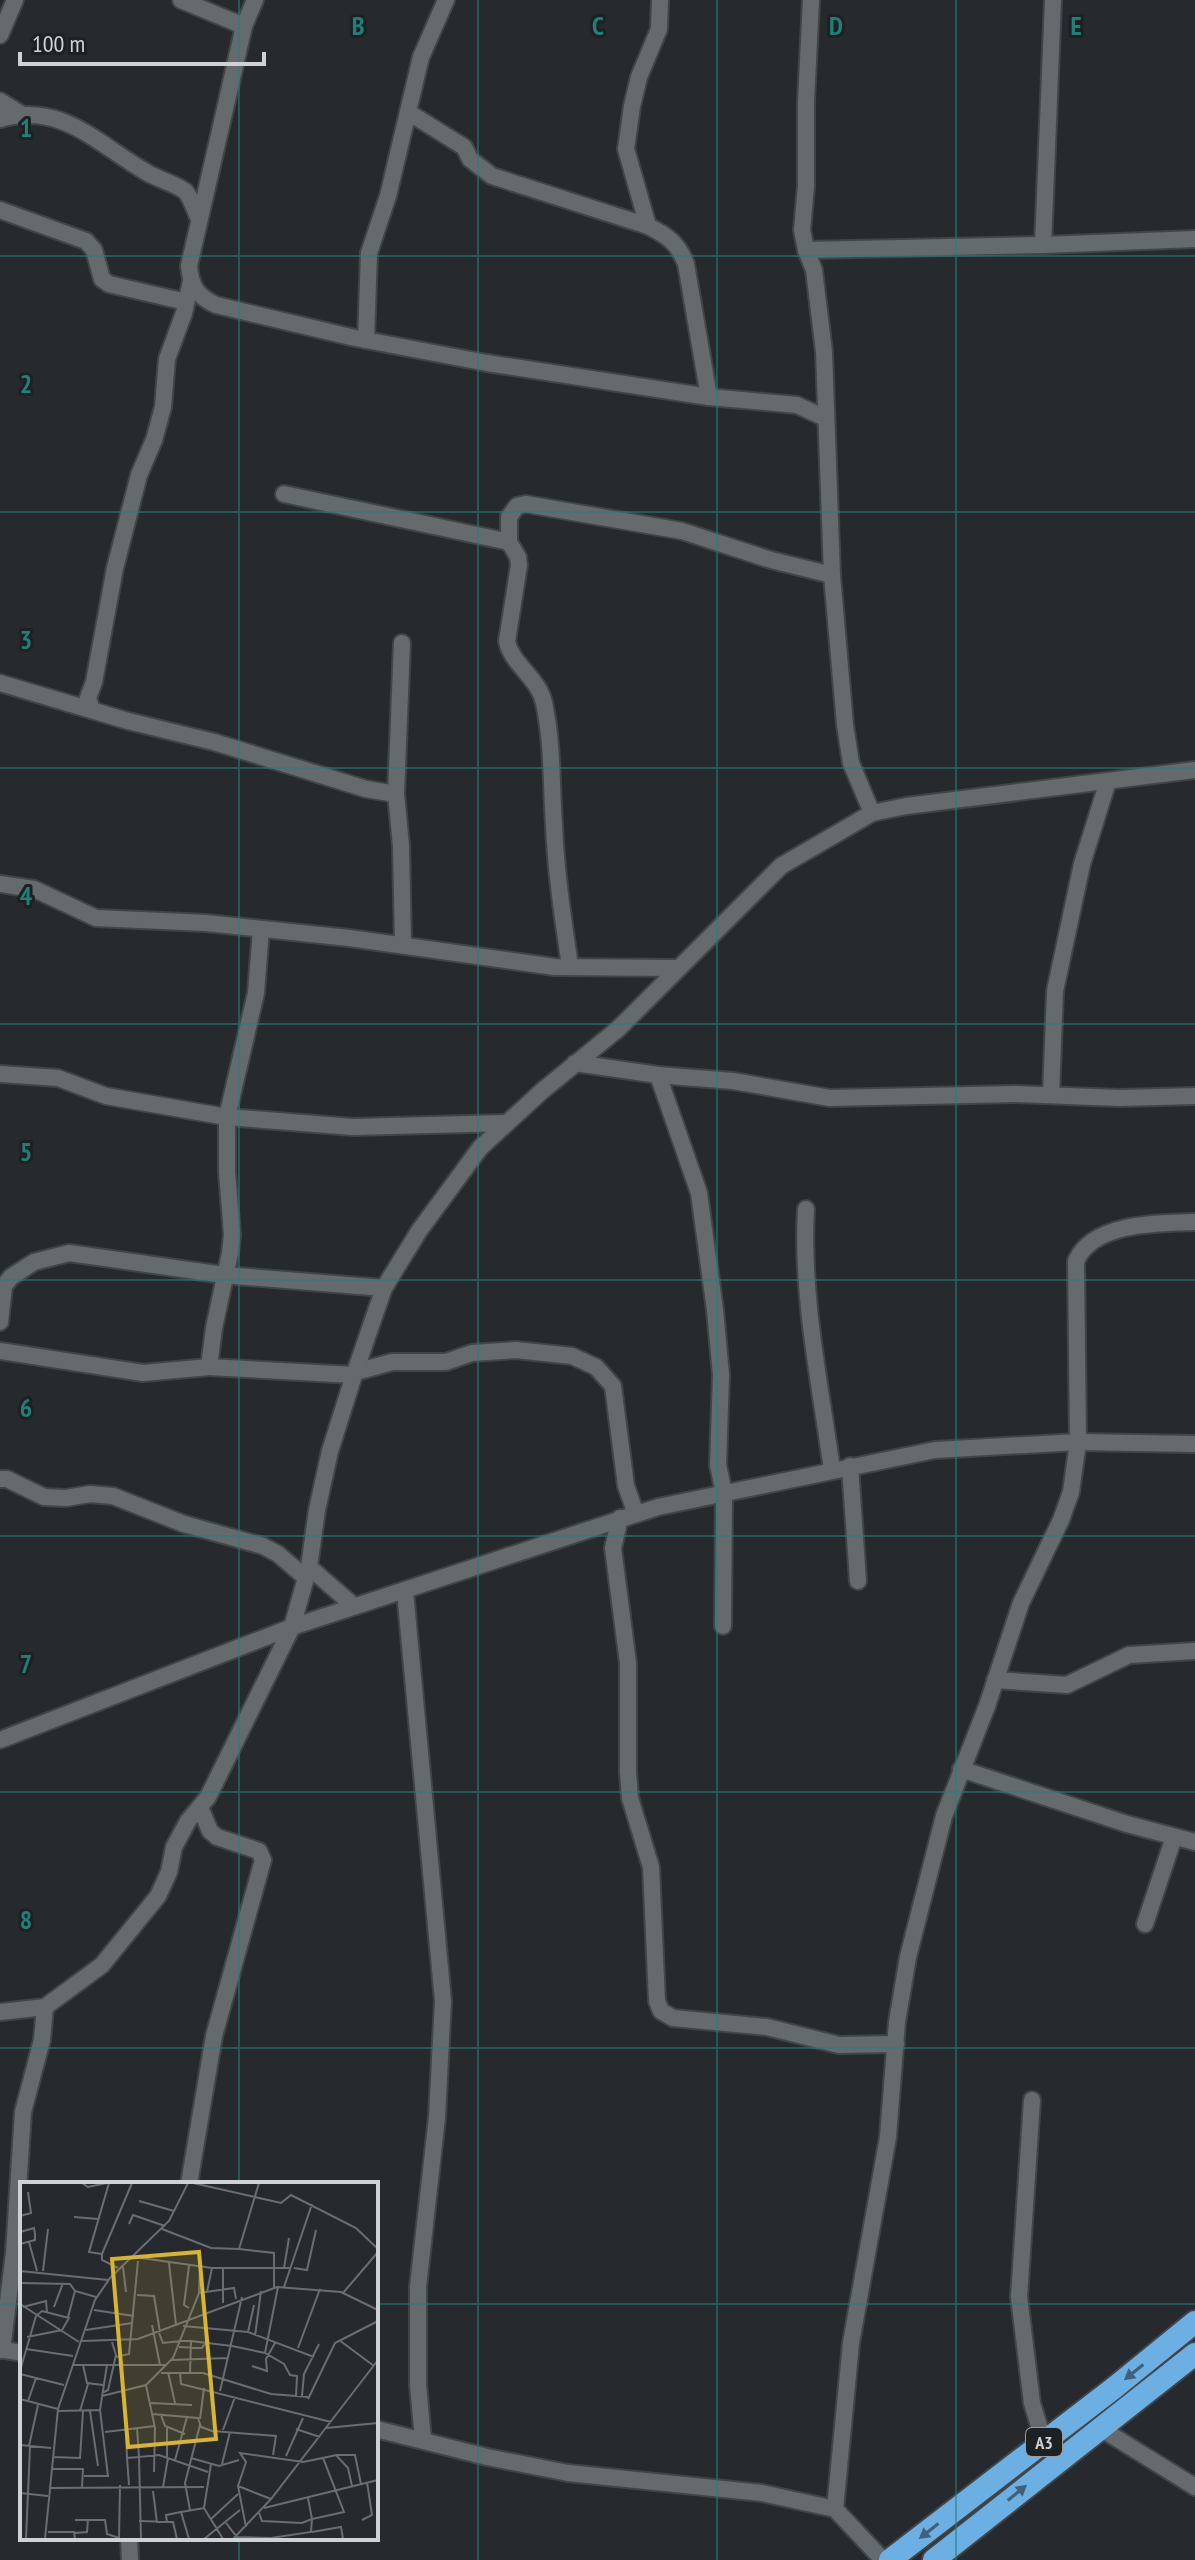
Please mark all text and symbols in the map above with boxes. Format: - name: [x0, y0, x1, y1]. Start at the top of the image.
- text: B: [352, 9, 365, 42]
- text: C: [592, 9, 604, 42]
- text: D: [829, 9, 843, 42]
- text: E: [1070, 9, 1082, 42]
- scale bar: [20, 16, 264, 66]
- text: 100 m: [32, 28, 85, 59]
- text: 1: [20, 111, 32, 144]
- text: 2: [20, 367, 32, 400]
- text: 3: [20, 623, 32, 656]
- text: 4: [20, 879, 33, 912]
- text: 5: [20, 1135, 32, 1168]
- text: 6: [20, 1391, 32, 1424]
- text: 7: [20, 1647, 32, 1680]
- text: 8: [20, 1903, 32, 1936]
- inset map: [20, 2182, 378, 2540]
- one-way arrow: [1125, 2363, 1145, 2380]
- road number: A3: [1026, 2428, 1062, 2456]
- one-way arrow: [1007, 2486, 1027, 2502]
- one-way arrow: [919, 2522, 939, 2538]

